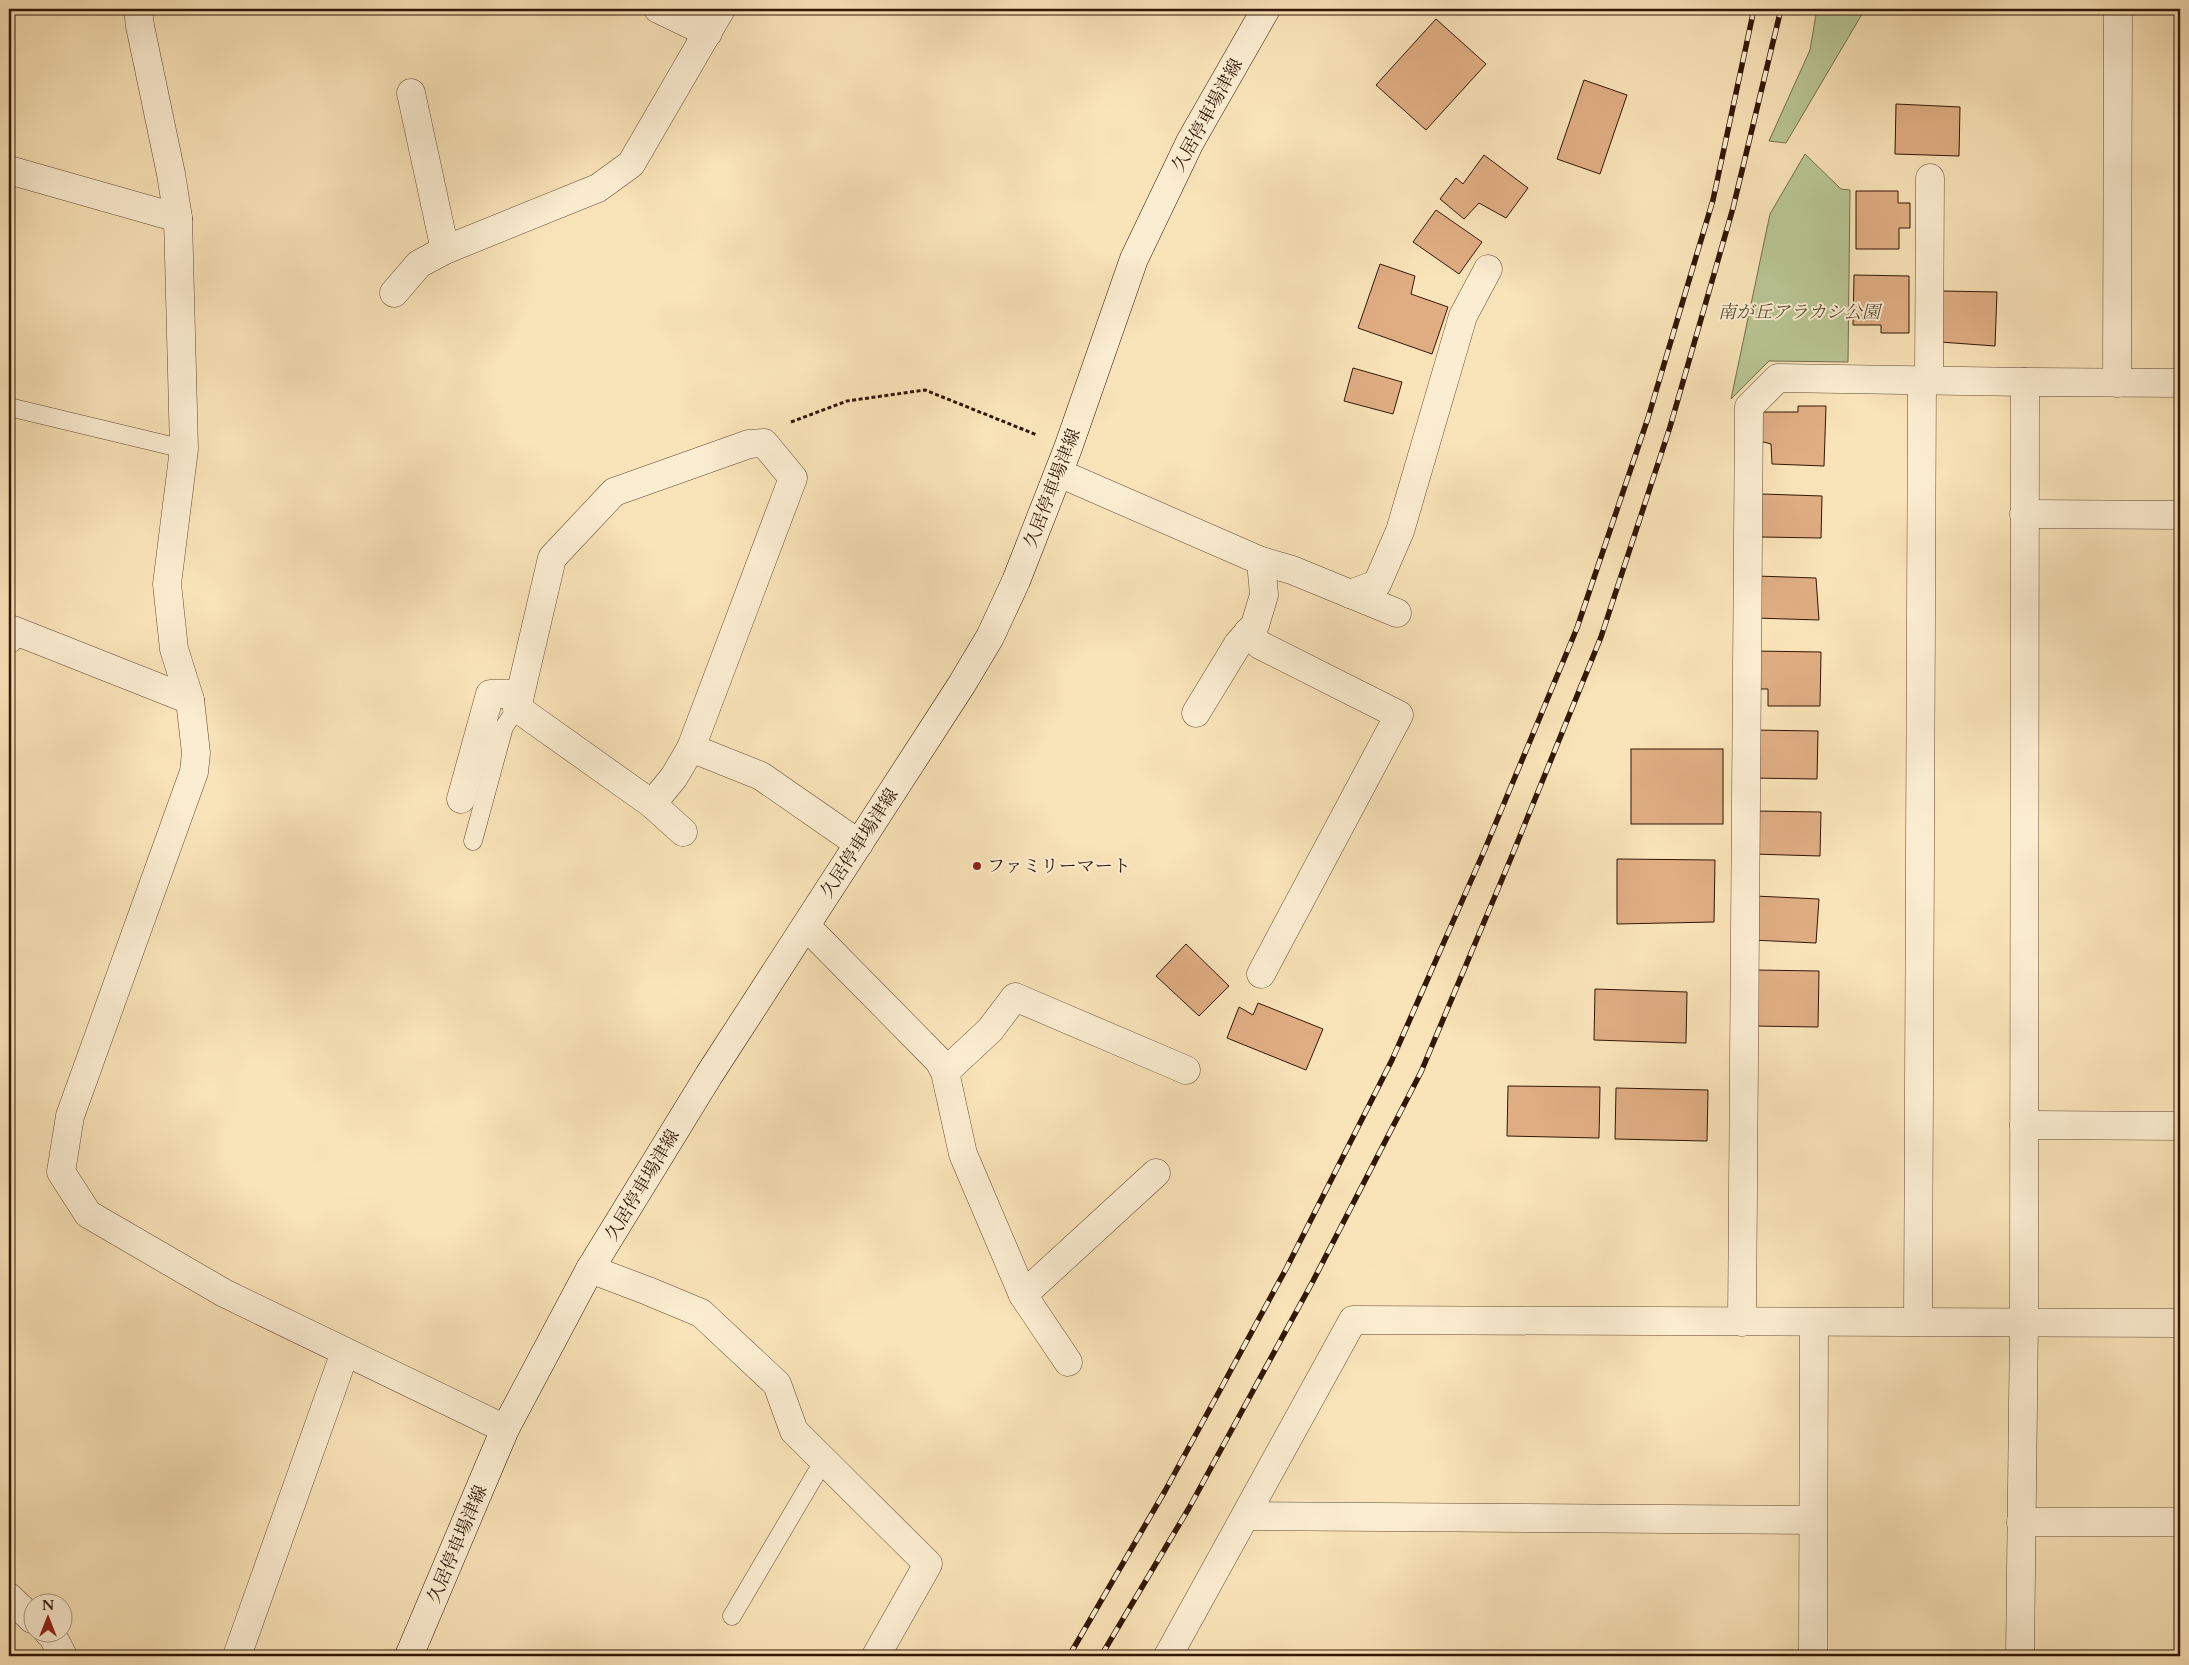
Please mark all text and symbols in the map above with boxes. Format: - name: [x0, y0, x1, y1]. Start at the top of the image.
- street label: 久居停車場津線: [1166, 54, 1249, 176]
- park label: 南が丘アラカシ公園: [1718, 300, 1883, 325]
- street label: 久居停車場津線: [1018, 425, 1087, 551]
- street label: 久居停車場津線: [815, 784, 904, 903]
- place label: ファミリーマート: [987, 854, 1131, 879]
- marker: ファミリーマート: [971, 860, 983, 872]
- street label: 久居停車場津線: [599, 1125, 686, 1246]
- street label: 久居停車場津線: [421, 1481, 494, 1607]
- north arrow: [22, 1592, 72, 1642]
- text: N: [42, 1596, 54, 1615]

